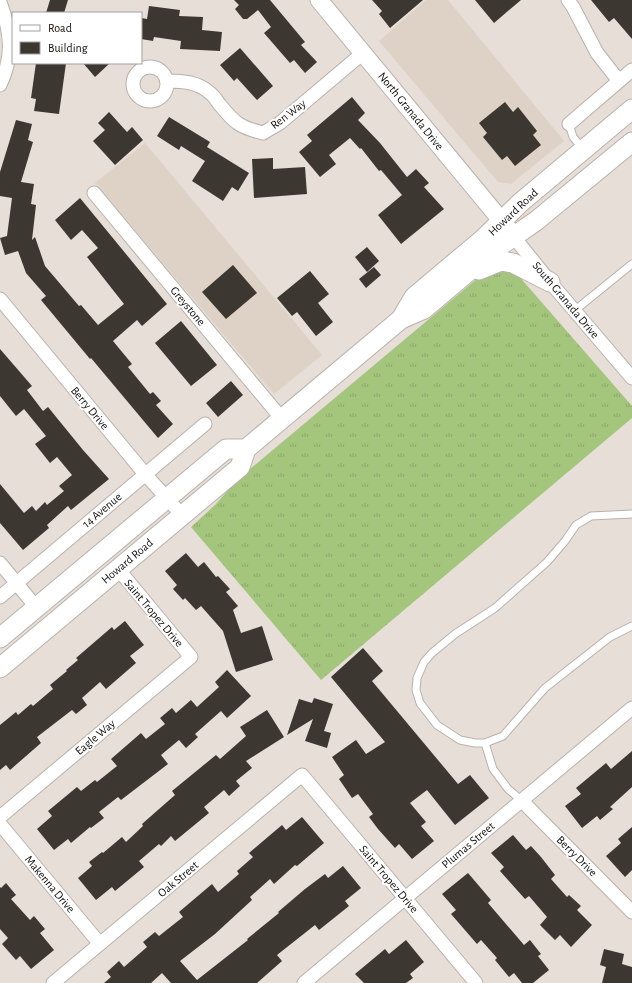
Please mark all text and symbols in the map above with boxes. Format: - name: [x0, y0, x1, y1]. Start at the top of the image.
- legend: [12, 12, 142, 64]
- text: Road: [48, 22, 72, 34]
- text: Building: [48, 42, 88, 54]
- street label: North Granada Drive: [376, 70, 446, 152]
- street label: Ren Way: [268, 97, 308, 132]
- street label: Howard Road: [486, 186, 540, 238]
- street label: South Granada Drive: [531, 259, 601, 341]
- street label: Greystone: [168, 284, 208, 329]
- street label: Berry Drive: [68, 384, 111, 432]
- street label: 14 Avenue: [80, 490, 124, 530]
- street label: Howard Road: [99, 536, 155, 586]
- street label: Saint Tropez Drive: [122, 577, 186, 649]
- street label: Eagle Way: [73, 717, 118, 758]
- street label: Plumas Street: [439, 819, 497, 870]
- street label: Berry Drive: [554, 833, 600, 879]
- street label: Saint Tropez Drive: [357, 843, 421, 915]
- street label: Makenna Drive: [23, 853, 77, 915]
- street label: Oak Street: [155, 859, 201, 899]

